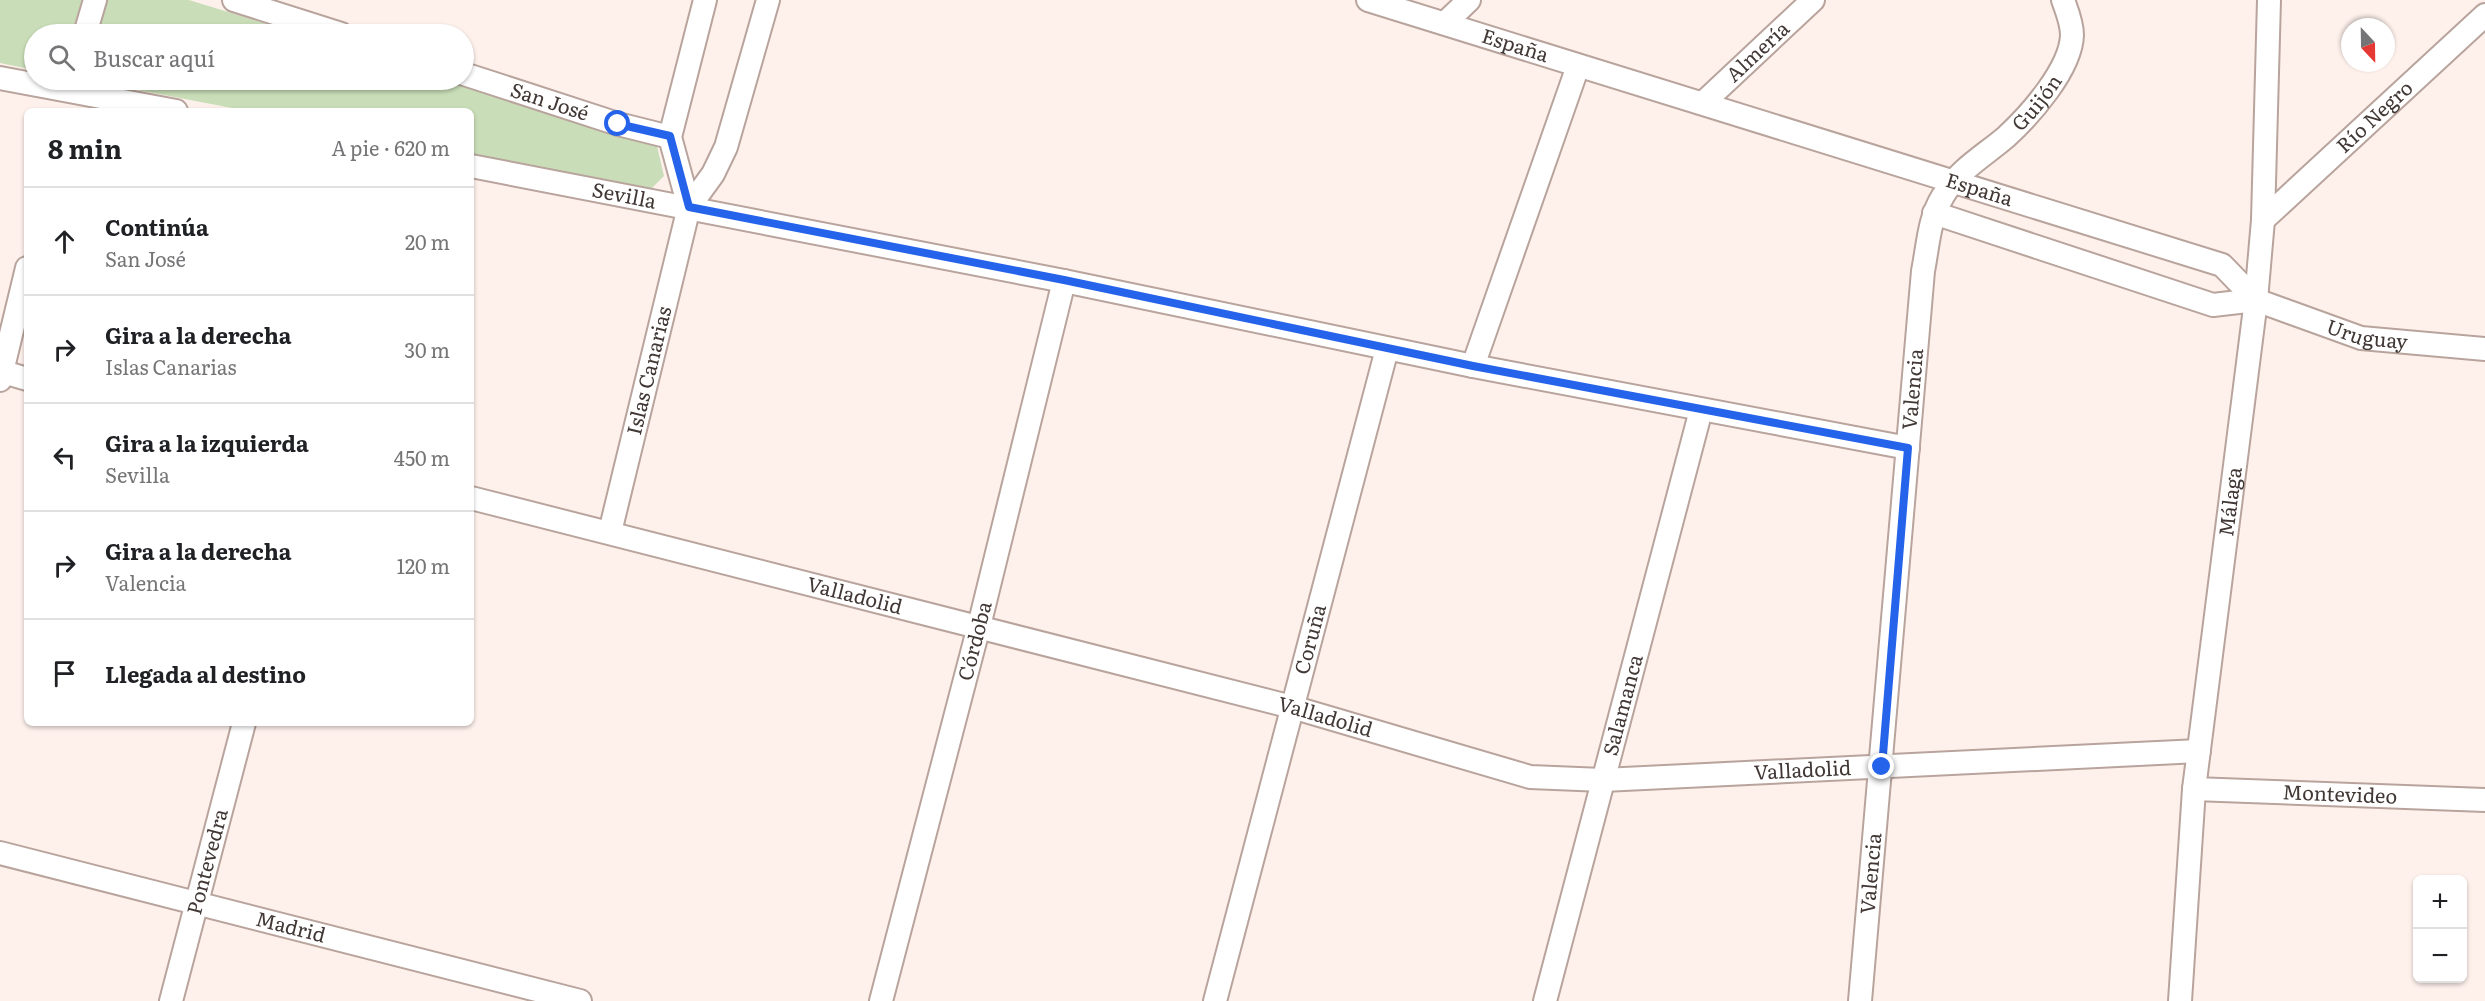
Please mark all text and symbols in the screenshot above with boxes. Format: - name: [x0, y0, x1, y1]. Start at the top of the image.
- street label: Almería: [1718, 13, 1795, 88]
- north arrow: [2341, 18, 2395, 72]
- street label: España: [1478, 19, 1553, 68]
- search box: [24, 24, 474, 90]
- icon: search: [45, 41, 78, 74]
- text: Buscar aquí: [93, 41, 215, 74]
- street label: Guijón: [2003, 67, 2068, 137]
- street label: Río Negro: [2328, 72, 2418, 159]
- street label: San José: [507, 73, 593, 127]
- route start: [604, 110, 630, 136]
- text: 8 min: [48, 128, 122, 167]
- text: A pie · 620 m: [331, 132, 450, 162]
- street label: España: [1943, 163, 2017, 212]
- street label: Sevilla: [590, 173, 659, 215]
- text: Continúa: [105, 210, 209, 243]
- icon: ahead: [48, 225, 81, 258]
- text: 20 m: [405, 226, 450, 256]
- text: San José: [105, 243, 186, 273]
- street label: Islas Canarias: [617, 303, 677, 438]
- street label: Uruguay: [2323, 310, 2410, 355]
- text: Gira a la derecha: [105, 318, 292, 351]
- icon: right: [48, 333, 81, 366]
- text: 30 m: [404, 334, 450, 364]
- street label: Valencia: [1892, 347, 1929, 431]
- text: Islas Canarias: [105, 351, 236, 381]
- text: Gira a la izquierda: [105, 426, 309, 459]
- icon: left: [48, 441, 81, 474]
- text: 450 m: [394, 442, 450, 472]
- text: Sevilla: [105, 459, 170, 489]
- street label: Málaga: [2209, 465, 2248, 538]
- text: Gira a la derecha: [105, 534, 292, 567]
- icon: right: [48, 549, 81, 582]
- text: 120 m: [397, 550, 450, 580]
- text: Valencia: [105, 567, 186, 597]
- street label: Valladolid: [804, 567, 906, 620]
- street label: Córdoba: [948, 598, 998, 683]
- street label: Coruña: [1285, 600, 1332, 677]
- street label: Salamanca: [1593, 650, 1649, 759]
- icon: arrive: [48, 657, 81, 690]
- text: Llegada al destino: [105, 657, 306, 690]
- street label: Valladolid: [1275, 687, 1377, 743]
- street label: Valladolid: [1753, 751, 1852, 786]
- route end: [1868, 753, 1894, 779]
- street label: Montevideo: [2282, 775, 2398, 810]
- street label: Pontevedra: [177, 805, 234, 917]
- street label: Valencia: [1851, 831, 1887, 915]
- map controls: [2413, 875, 2467, 983]
- button: +: [2413, 875, 2467, 929]
- street label: Madrid: [253, 902, 329, 949]
- button: −: [2413, 929, 2467, 983]

